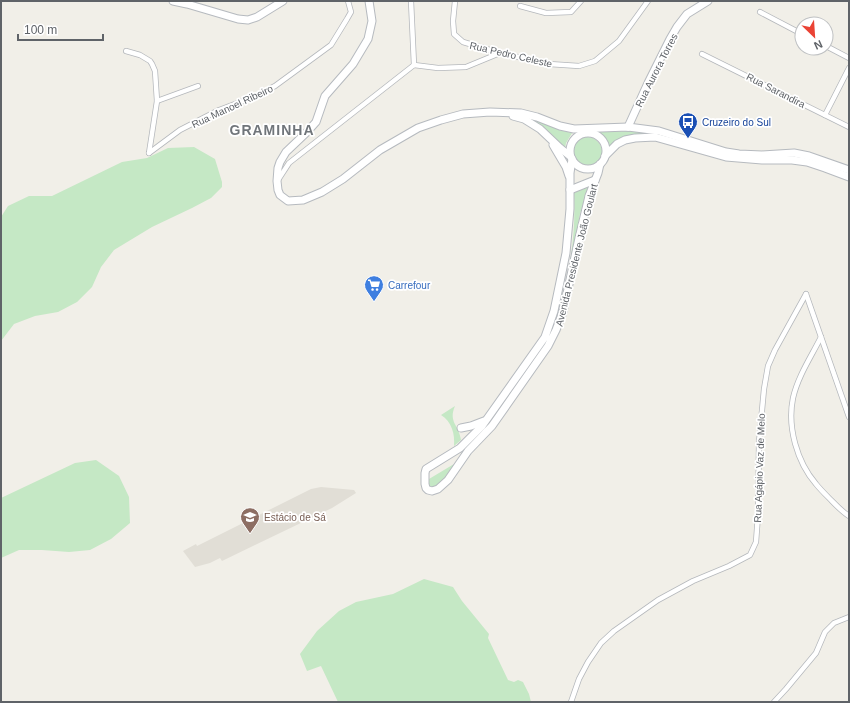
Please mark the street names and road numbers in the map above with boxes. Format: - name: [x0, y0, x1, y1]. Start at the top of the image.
- street label: Rua Aurora Torres: [633, 32, 680, 109]
- street label: Rua Pedro Celeste: [468, 40, 554, 69]
- street label: Rua Sarandira: [745, 71, 807, 110]
- street label: Rua Manoel Ribeiro: [190, 83, 275, 130]
- street label: Avenida Presidente João Goulart: [553, 182, 600, 328]
- street label: Rua Agápio Vaz de Melo: [752, 413, 767, 523]

